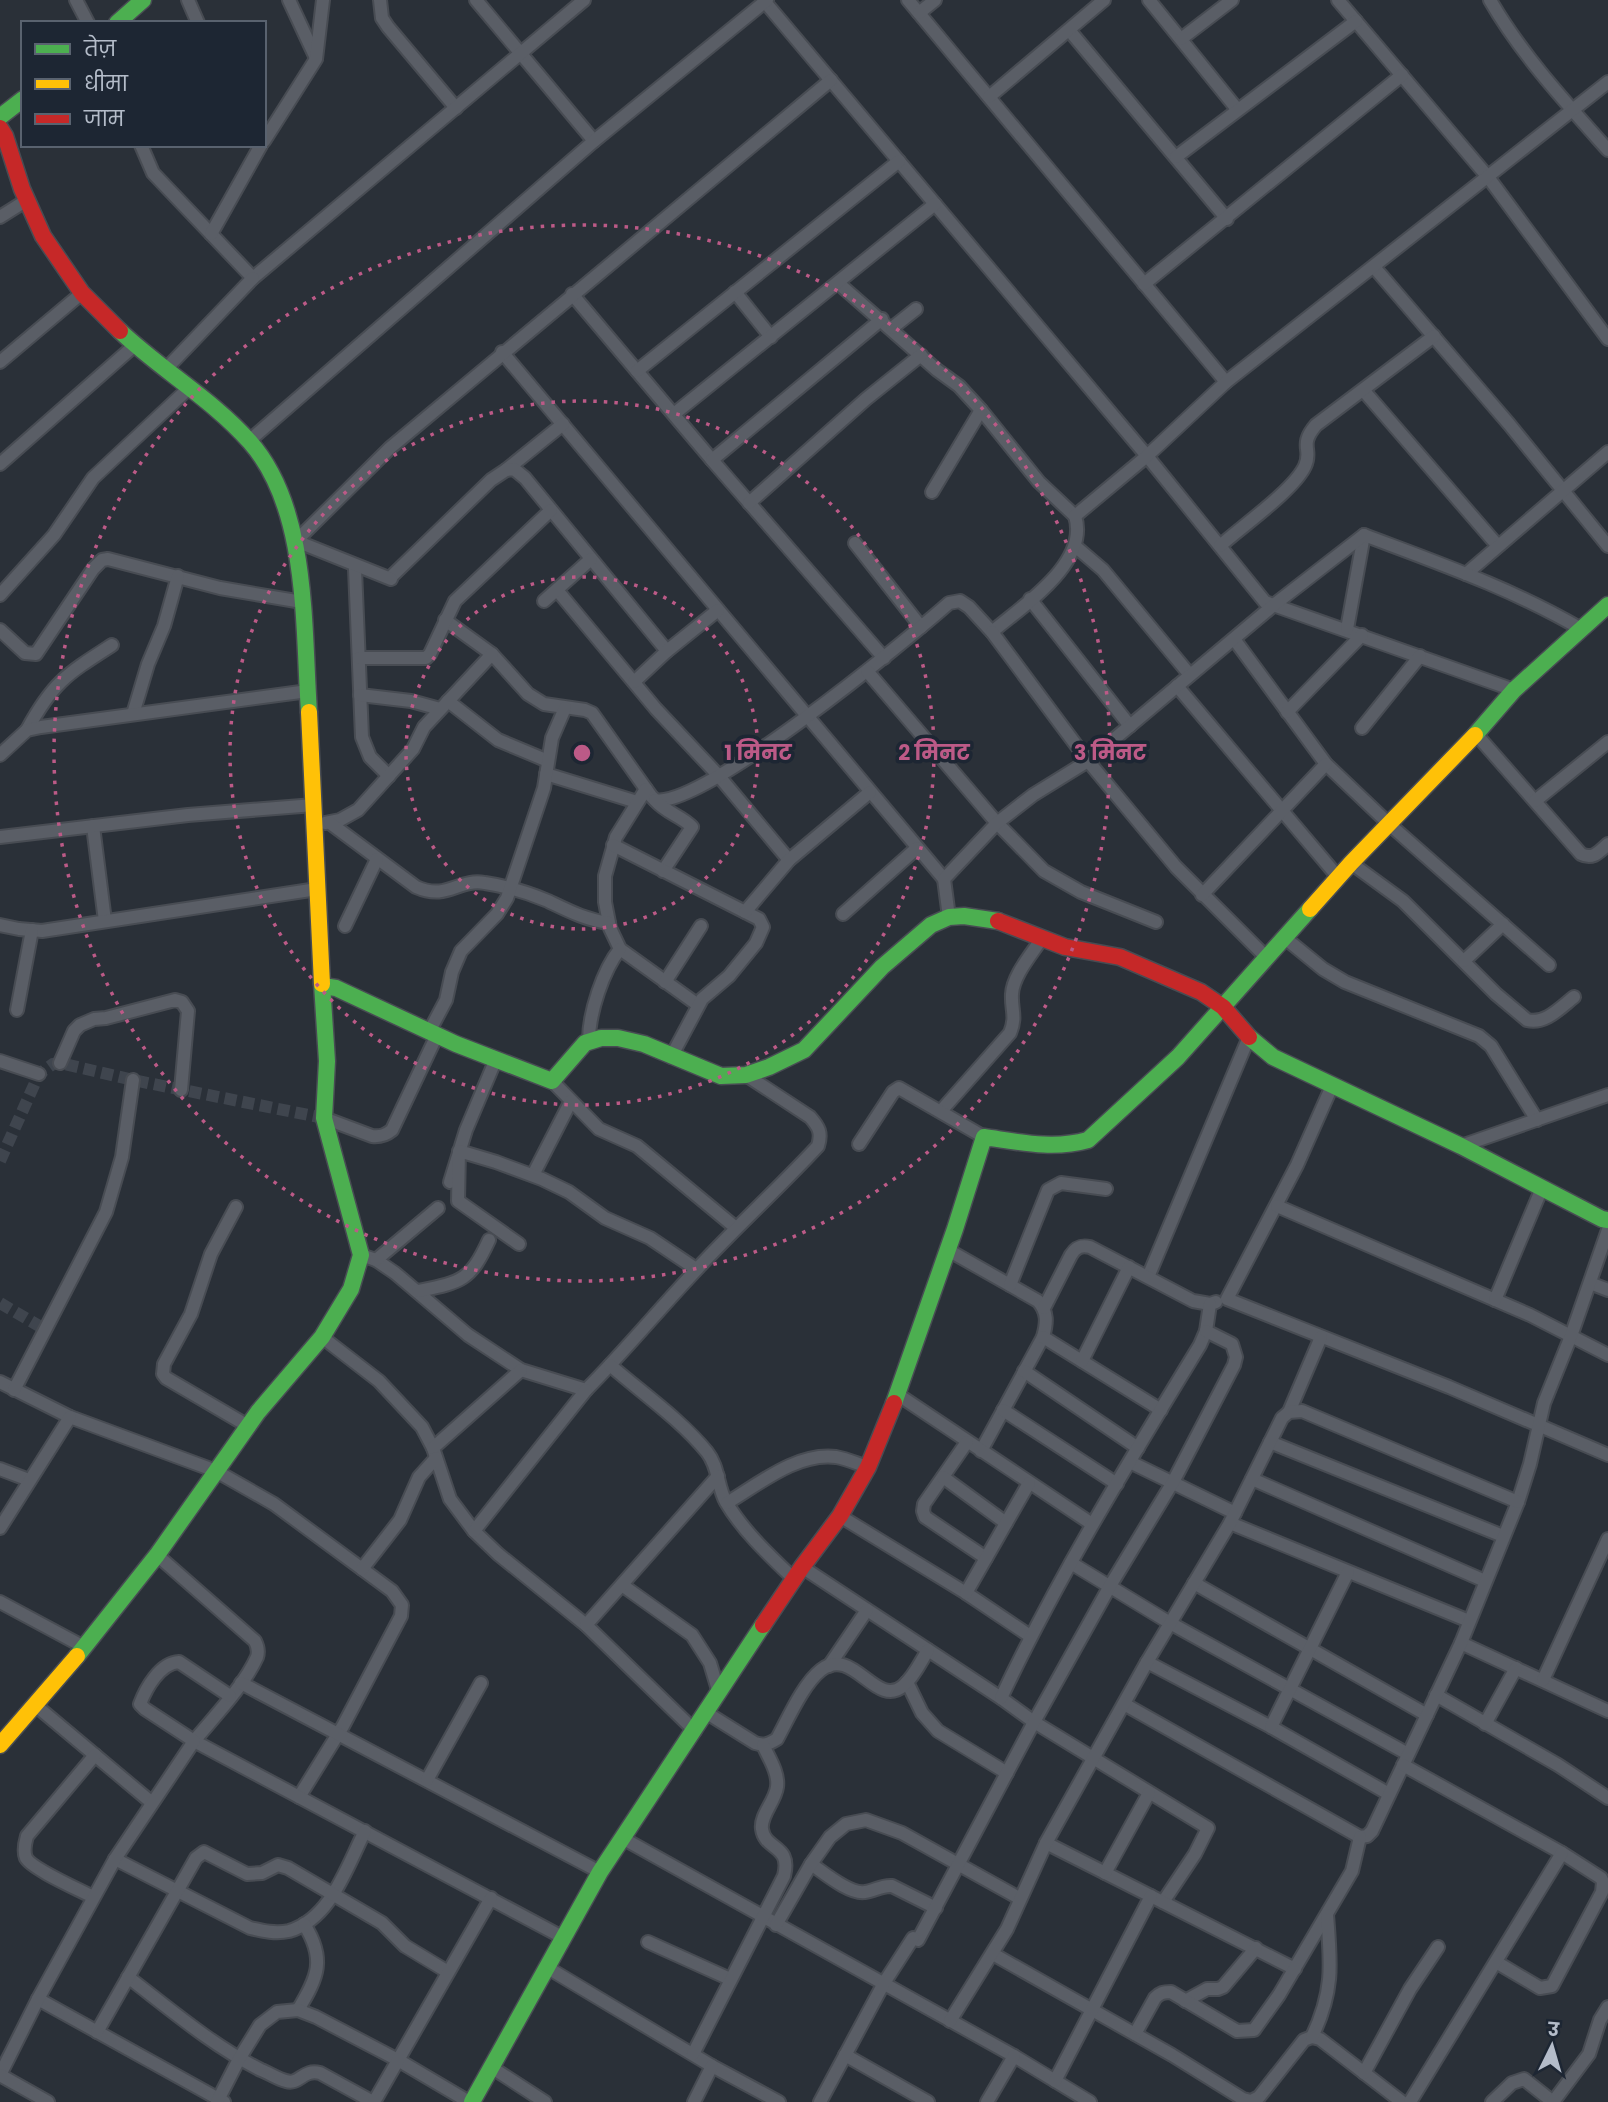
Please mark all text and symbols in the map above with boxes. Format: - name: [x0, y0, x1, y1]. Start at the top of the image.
- legend: [21, 21, 266, 147]
- text: तेज़: [83, 34, 118, 63]
- text: धीमा: [84, 69, 129, 98]
- text: जाम: [83, 104, 126, 133]
- text: 1 मिनट: [724, 738, 792, 767]
- text: 2 मिनट: [898, 738, 970, 767]
- text: 3 मिनट: [1074, 738, 1147, 767]
- centre of rings: [570, 741, 594, 765]
- north arrow: [1517, 2011, 1587, 2081]
- text: उ: [1546, 2016, 1561, 2044]

